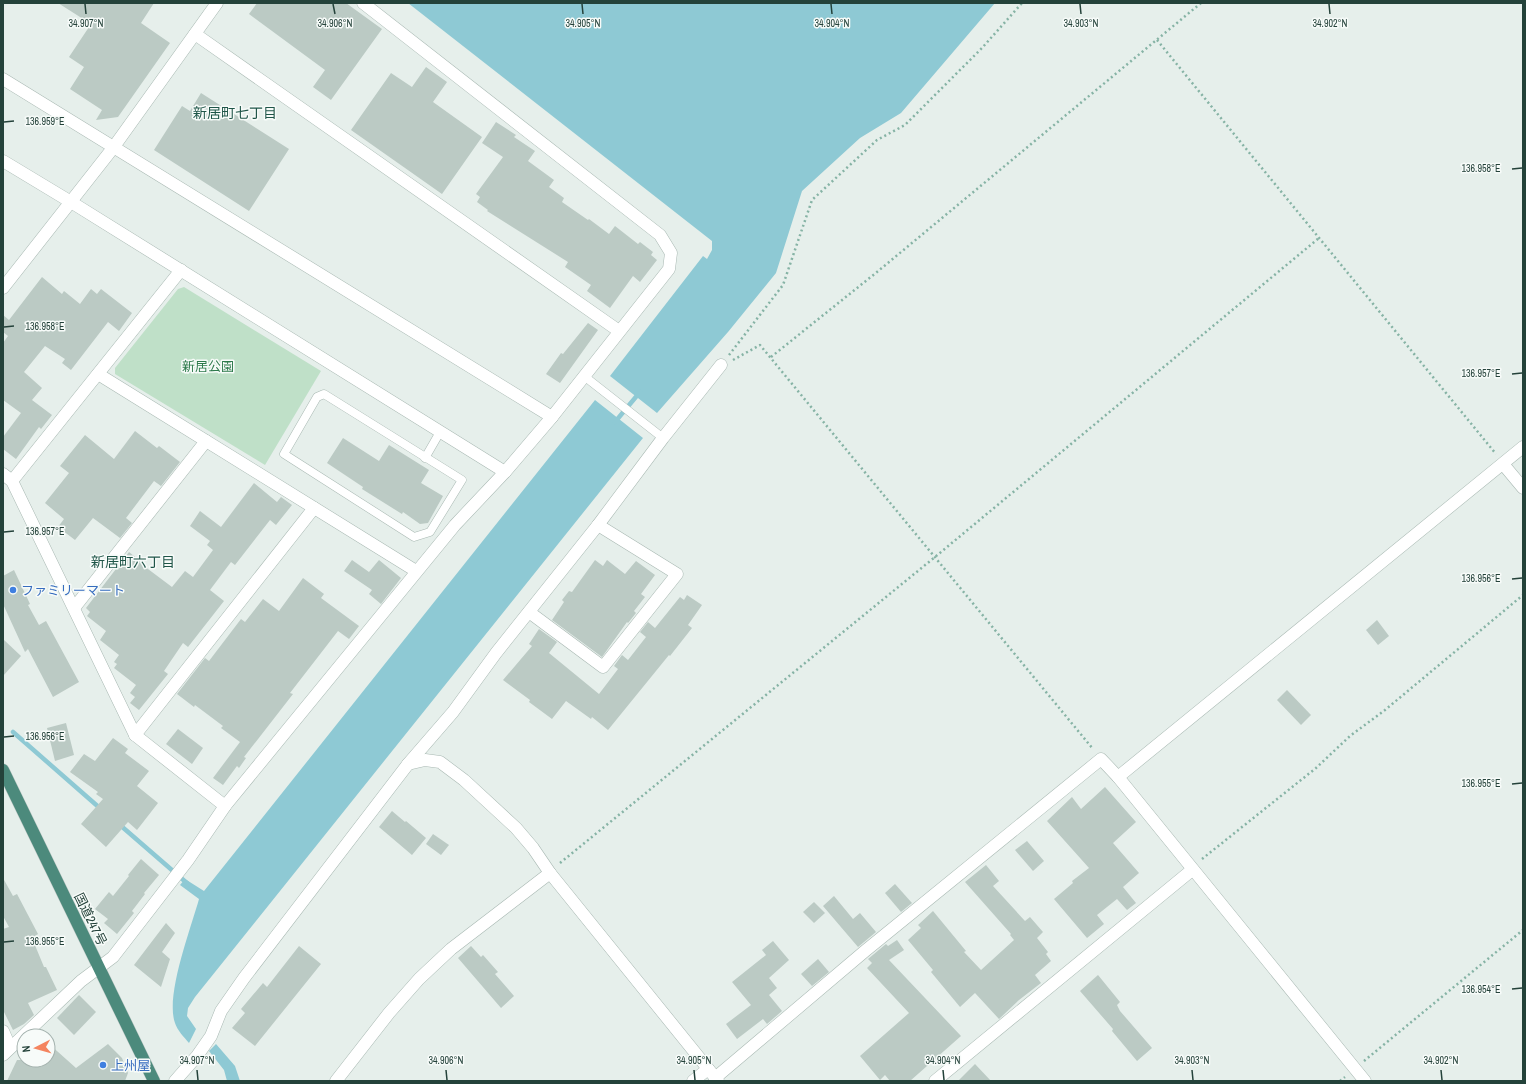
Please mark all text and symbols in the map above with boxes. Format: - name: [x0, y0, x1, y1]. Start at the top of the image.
- text: 34.907°N: [69, 17, 104, 30]
- text: 34.906°N: [318, 17, 353, 30]
- text: 34.905°N: [566, 17, 601, 30]
- text: 34.904°N: [815, 17, 850, 30]
- text: 34.903°N: [1064, 17, 1099, 30]
- text: 34.902°N: [1313, 17, 1348, 30]
- district label: 新居町七丁目: [193, 104, 277, 122]
- text: 136.959°E: [25, 115, 65, 128]
- text: 136.958°E: [1461, 162, 1501, 175]
- text: 136.958°E: [25, 320, 65, 333]
- park label: 新居公園: [182, 358, 234, 375]
- text: 136.957°E: [1461, 367, 1501, 380]
- text: 136.957°E: [25, 525, 65, 538]
- district label: 新居町六丁目: [91, 553, 175, 571]
- text: 136.956°E: [1461, 572, 1501, 585]
- place label: ファミリーマート: [21, 582, 125, 599]
- marker: ファミリーマート: [8, 585, 18, 595]
- text: 136.956°E: [25, 730, 65, 743]
- text: 136.955°E: [1461, 777, 1501, 790]
- street label: 国道247号: [70, 890, 111, 948]
- text: 136.955°E: [25, 935, 65, 948]
- text: 136.954°E: [1461, 983, 1501, 996]
- north arrow: [16, 1028, 56, 1068]
- text: N: [19, 1045, 33, 1053]
- text: 34.907°N: [180, 1054, 215, 1067]
- text: 34.906°N: [429, 1054, 464, 1067]
- text: 34.905°N: [677, 1054, 712, 1067]
- text: 34.904°N: [926, 1054, 961, 1067]
- text: 34.903°N: [1175, 1054, 1210, 1067]
- text: 34.902°N: [1424, 1054, 1459, 1067]
- place label: 上州屋: [111, 1057, 150, 1074]
- marker: 上州屋: [98, 1060, 108, 1070]

